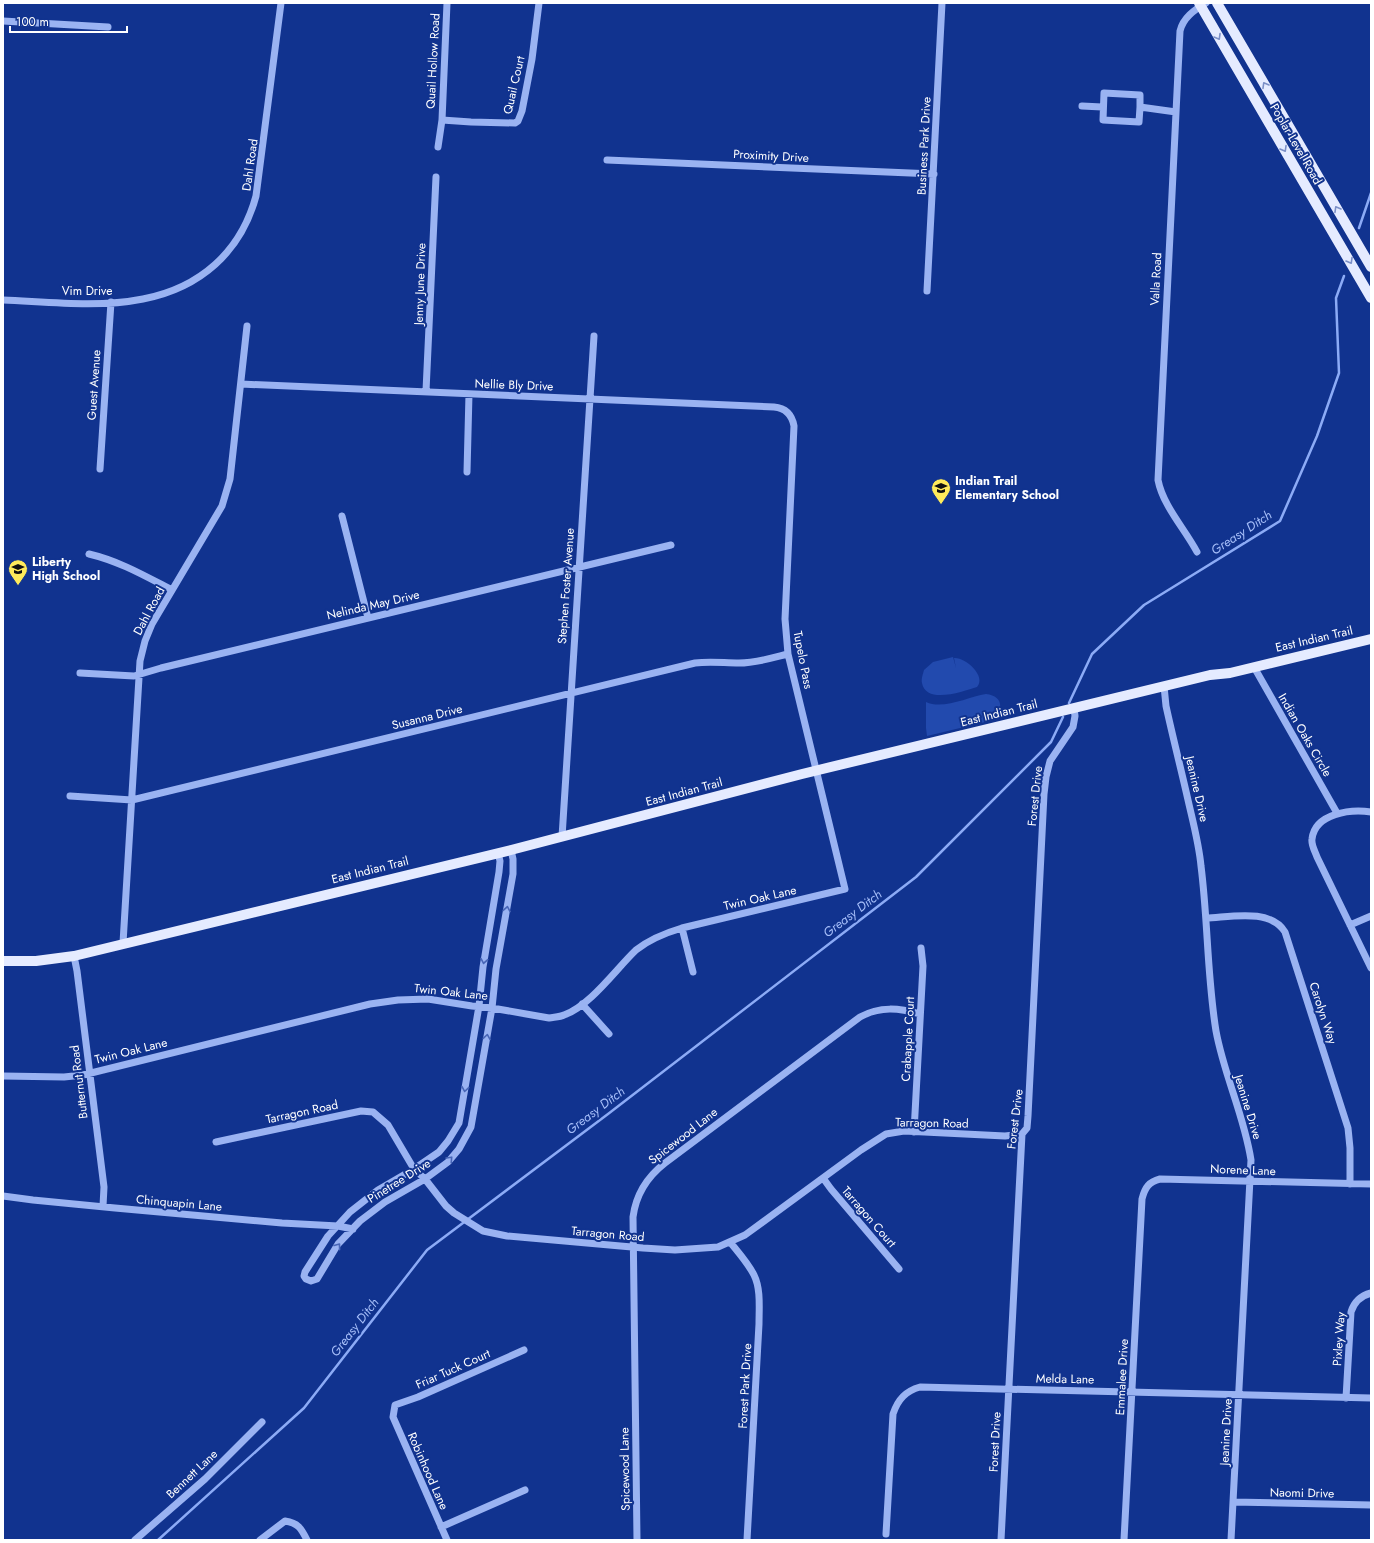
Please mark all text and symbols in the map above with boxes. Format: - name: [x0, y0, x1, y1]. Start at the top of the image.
- scale bar: [10, 8, 127, 34]
- text: 100 m: [16, 13, 49, 31]
- street label: Quail Hollow Road: [422, 13, 444, 109]
- one-way arrow: [1214, 33, 1221, 40]
- street label: Quail Court: [499, 54, 529, 116]
- one-way arrow: [1262, 82, 1269, 89]
- street label: Business Park Drive: [912, 96, 936, 196]
- street label: Poplar Level Road: [1266, 100, 1326, 188]
- street label: Dahl Road: [237, 138, 263, 192]
- street label: Proximity Drive: [733, 145, 809, 167]
- one-way arrow: [1280, 145, 1287, 152]
- one-way arrow: [1335, 206, 1342, 213]
- street label: Jenny June Drive: [409, 243, 430, 327]
- street label: Valla Road: [1146, 252, 1166, 306]
- one-way arrow: [1345, 257, 1352, 264]
- street label: Vim Drive: [62, 282, 112, 300]
- street label: Guest Avenue: [83, 349, 105, 421]
- street label: Nellie Bly Drive: [474, 375, 554, 395]
- place label: Indian Trail Elementary School: [955, 472, 1059, 504]
- school or university icon: Indian Trail Elementary School: [930, 477, 952, 505]
- water label: Greasy Ditch: [1207, 505, 1276, 559]
- street label: Stephen Foster Avenue: [553, 527, 579, 645]
- place label: Liberty High School: [32, 553, 100, 585]
- school or university icon: Liberty High School: [7, 558, 29, 586]
- street label: Dahl Road: [129, 584, 169, 638]
- street label: Nelinda May Drive: [325, 586, 421, 624]
- street label: East Indian Trail: [1274, 621, 1354, 657]
- street label: Tupelo Pass: [789, 630, 817, 691]
- street label: Indian Oaks Circle: [1274, 690, 1336, 780]
- street label: East Indian Trail: [959, 695, 1039, 731]
- street label: Susanna Drive: [390, 700, 464, 734]
- street label: Jeanine Drive: [1180, 752, 1213, 824]
- street label: Forest Drive: [1023, 765, 1047, 827]
- street label: East Indian Trail: [644, 773, 724, 811]
- street label: East Indian Trail: [330, 852, 410, 888]
- street label: Twin Oak Lane: [722, 881, 798, 915]
- water label: Greasy Ditch: [819, 885, 886, 942]
- one-way arrow: [502, 905, 510, 912]
- one-way arrow: [480, 957, 489, 964]
- street label: Twin Oak Lane: [413, 979, 489, 1005]
- street label: Carolyn Way: [1305, 980, 1342, 1047]
- street label: Crabapple Court: [897, 996, 919, 1082]
- street label: Twin Oak Lane: [93, 1033, 169, 1069]
- one-way arrow: [483, 1034, 491, 1040]
- street label: Butternut Road: [66, 1044, 92, 1120]
- street label: Jeanine Drive: [1229, 1070, 1266, 1142]
- water label: Greasy Ditch: [562, 1082, 629, 1139]
- one-way arrow: [461, 1086, 470, 1092]
- street label: Forest Drive: [1002, 1088, 1028, 1150]
- street label: Tarragon Road: [264, 1096, 340, 1128]
- street label: Spicewood Lane: [645, 1103, 721, 1169]
- street label: Tarragon Road: [895, 1113, 969, 1133]
- street label: Pinetree Drive: [364, 1154, 434, 1208]
- one-way arrow: [446, 1156, 453, 1164]
- street label: Norene Lane: [1210, 1160, 1276, 1180]
- street label: Tarragon Court: [837, 1183, 901, 1251]
- street label: Chinquapin Lane: [135, 1190, 223, 1216]
- street label: Tarragon Road: [571, 1222, 645, 1246]
- one-way arrow: [333, 1244, 340, 1251]
- water label: Greasy Ditch: [325, 1294, 384, 1361]
- street label: Pixley Way: [1328, 1311, 1350, 1367]
- street label: Emmalee Drive: [1111, 1338, 1133, 1416]
- street label: Forest Park Drive: [734, 1343, 756, 1429]
- street label: Friar Tuck Court: [413, 1344, 493, 1394]
- street label: Melda Lane: [1036, 1369, 1094, 1389]
- street label: Jeanine Drive: [1215, 1398, 1237, 1468]
- street label: Forest Drive: [984, 1411, 1006, 1473]
- street label: Spicewood Lane: [615, 1427, 635, 1511]
- street label: Robinhood Lane: [403, 1429, 453, 1513]
- street label: Bennett Lane: [162, 1445, 222, 1503]
- street label: Naomi Drive: [1270, 1483, 1334, 1503]

